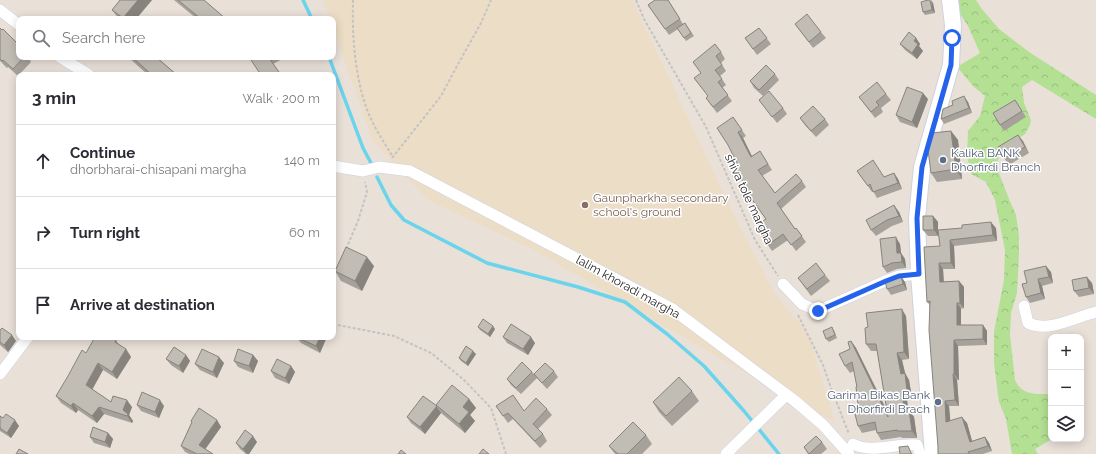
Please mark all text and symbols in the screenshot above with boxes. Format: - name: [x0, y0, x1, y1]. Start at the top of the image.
- search box: [16, 16, 336, 60]
- icon: search: [30, 27, 52, 49]
- text: Search here: [62, 29, 145, 47]
- route start: [943, 29, 961, 47]
- text: 3 min: [32, 88, 76, 108]
- text: Walk · 200 m: [243, 91, 320, 106]
- text: Continue: [70, 144, 135, 162]
- place label: Kalika BANK Dhorfirdi Branch: [951, 146, 1040, 174]
- icon: ahead: [32, 150, 54, 172]
- street label: shiva tole margha: [722, 152, 776, 246]
- text: 140 m: [284, 153, 320, 168]
- marker: Kalika BANK Dhorfirdi Branch: [938, 155, 948, 165]
- text: dhorbharai-chisapani margha: [70, 162, 246, 177]
- place label: Gaunpharkha secondary school's ground: [593, 191, 729, 219]
- marker: Gaunpharkha secondary school's ground: [580, 200, 590, 210]
- icon: right: [32, 222, 54, 244]
- text: Turn right: [70, 224, 140, 242]
- text: 60 m: [289, 225, 320, 240]
- street label: lalim khoradi margha: [574, 253, 682, 321]
- icon: arrive: [32, 294, 54, 316]
- text: Arrive at destination: [70, 296, 215, 314]
- route end: [809, 302, 827, 320]
- map controls: [1048, 334, 1084, 442]
- button: +: [1048, 334, 1084, 370]
- button: −: [1048, 370, 1084, 406]
- place label: Garima Bikas Bank Dhorfirdi Brach: [827, 388, 931, 416]
- marker: Garima Bikas Bank Dhorfirdi Brach: [933, 397, 943, 407]
- button: layers: [1048, 406, 1084, 442]

